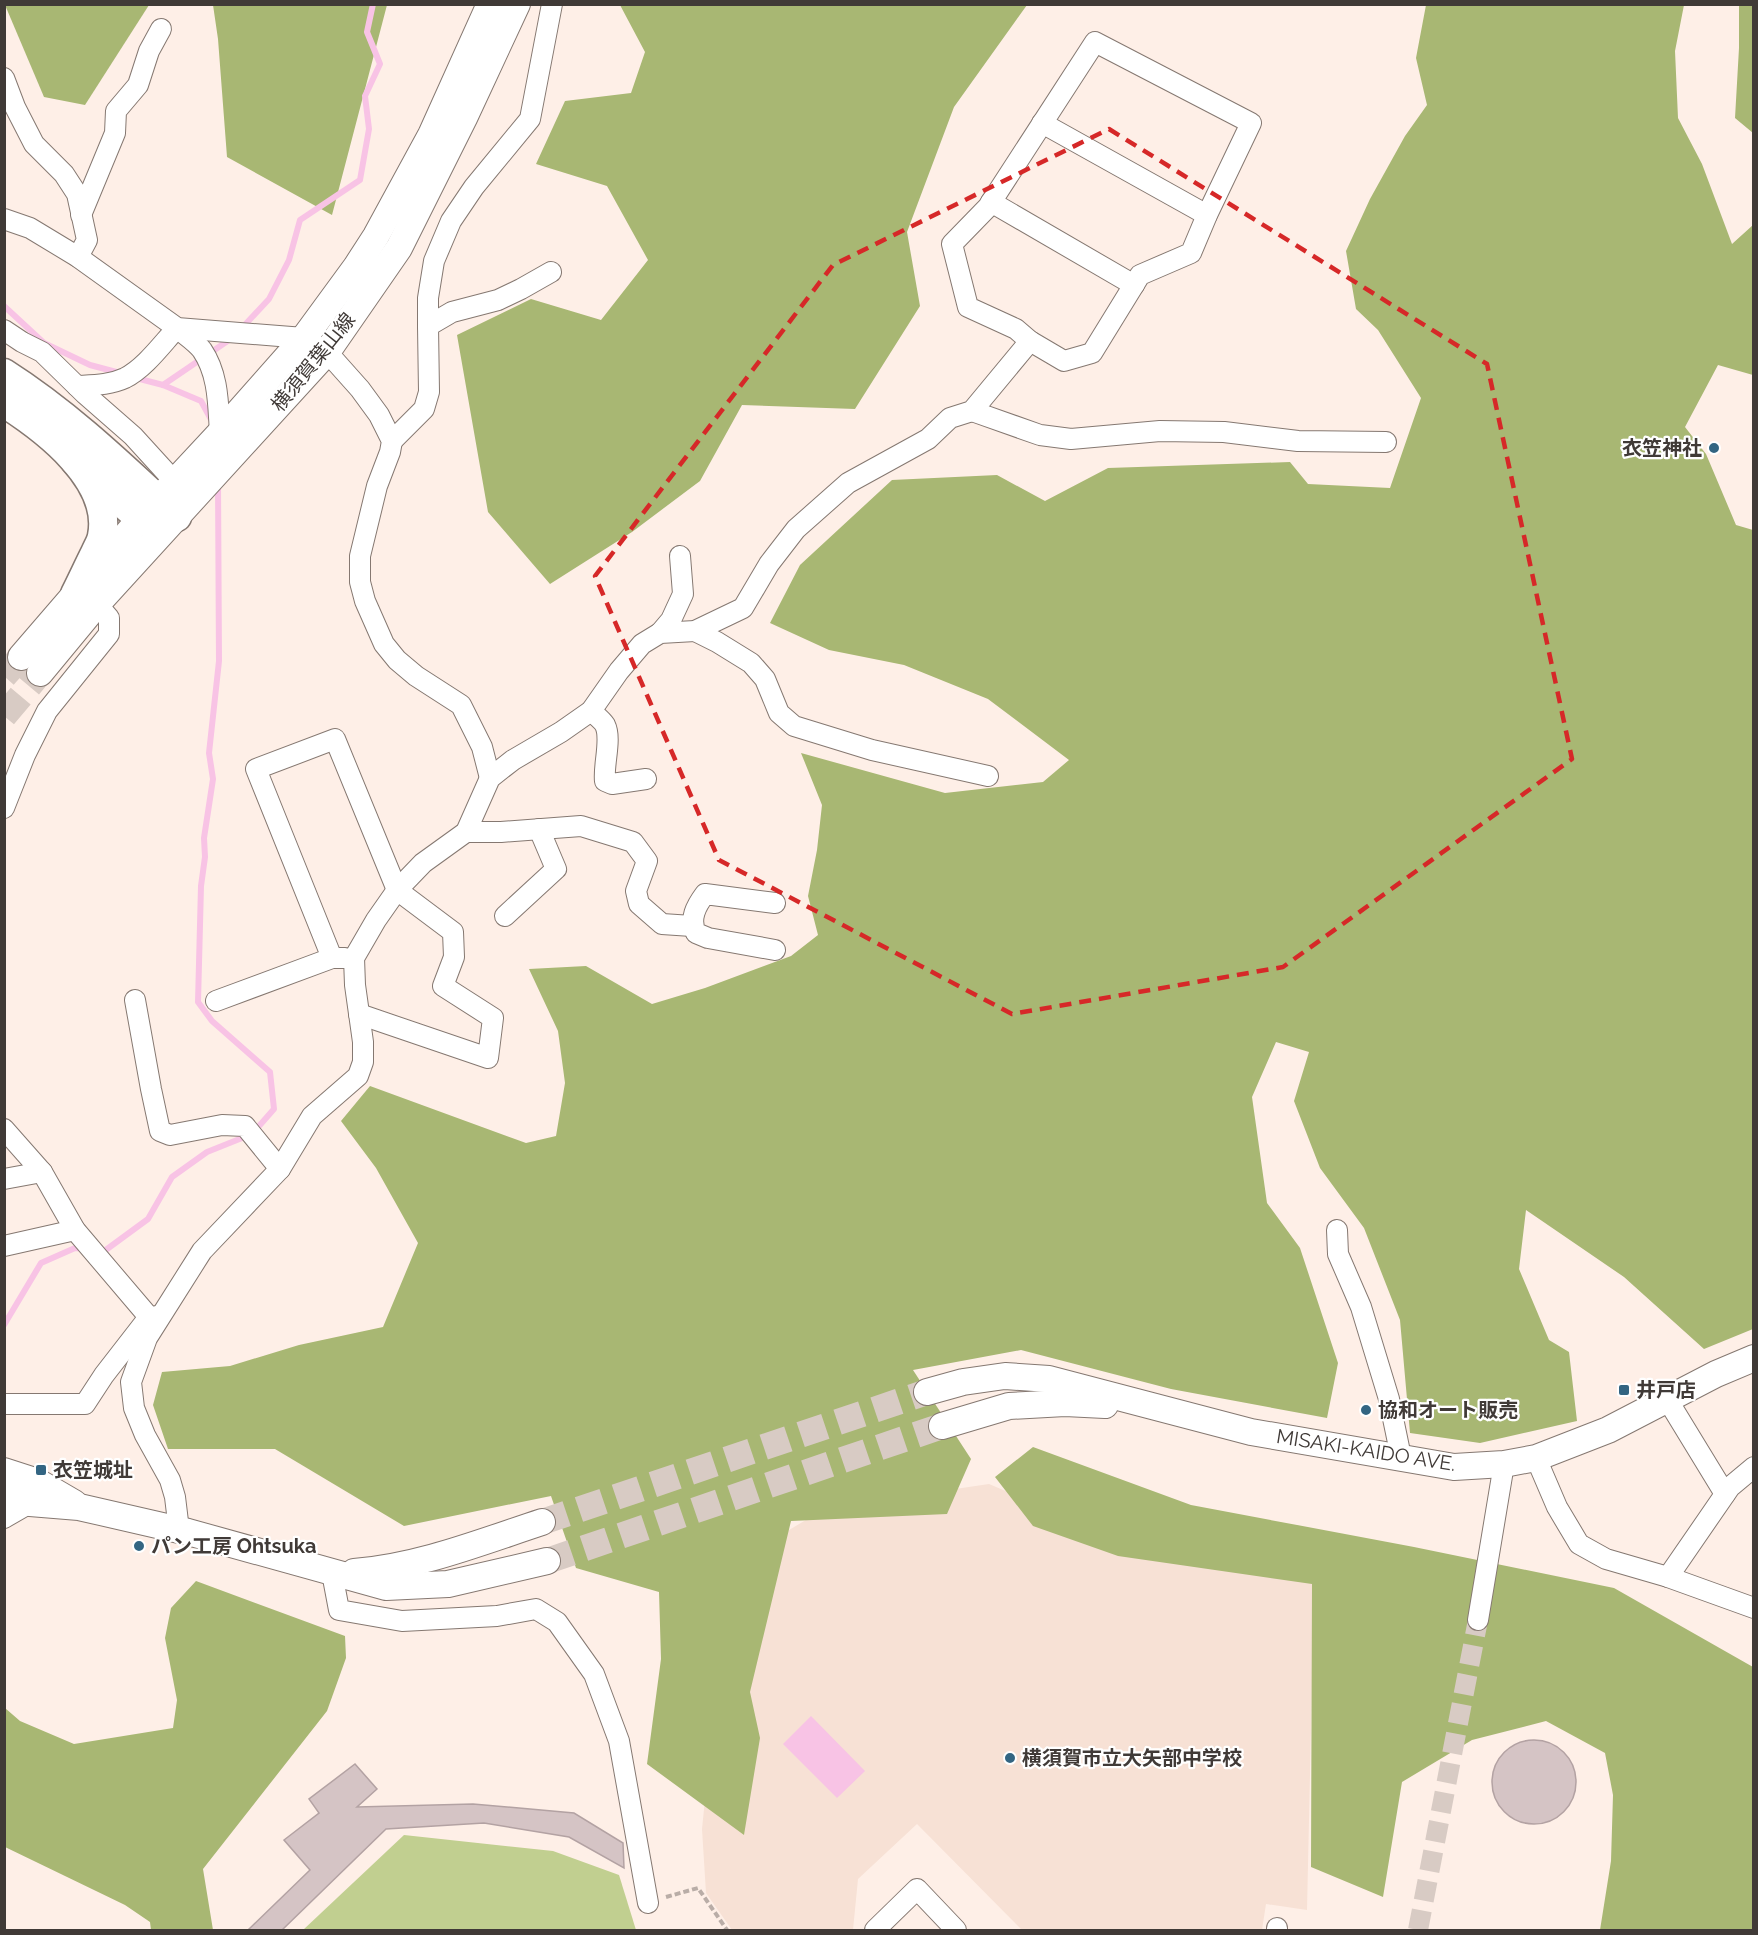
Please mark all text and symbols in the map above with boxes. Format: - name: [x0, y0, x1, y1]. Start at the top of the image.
- street label: 横須賀葉山線: [266, 308, 360, 416]
- place label: 衣笠神社: [1622, 436, 1702, 460]
- marker: 衣笠神社: [1707, 441, 1721, 455]
- place label: 井戸店: [1636, 1378, 1696, 1402]
- marker: 井戸店: [1617, 1383, 1631, 1397]
- place label: 協和オート販売: [1378, 1398, 1518, 1422]
- marker: 協和オート販売: [1359, 1403, 1373, 1417]
- street label: MISAKI-KAIDO AVE.: [1275, 1424, 1457, 1476]
- place label: 衣笠城址: [53, 1458, 133, 1482]
- marker: 衣笠城址: [34, 1463, 48, 1477]
- place label: パン工房 Ohtsuka: [151, 1534, 316, 1558]
- marker: パン工房 Ohtsuka: [132, 1539, 146, 1553]
- place label: 横須賀市立大矢部中学校: [1022, 1746, 1242, 1770]
- marker: 横須賀市立大矢部中学校: [1003, 1751, 1017, 1765]

